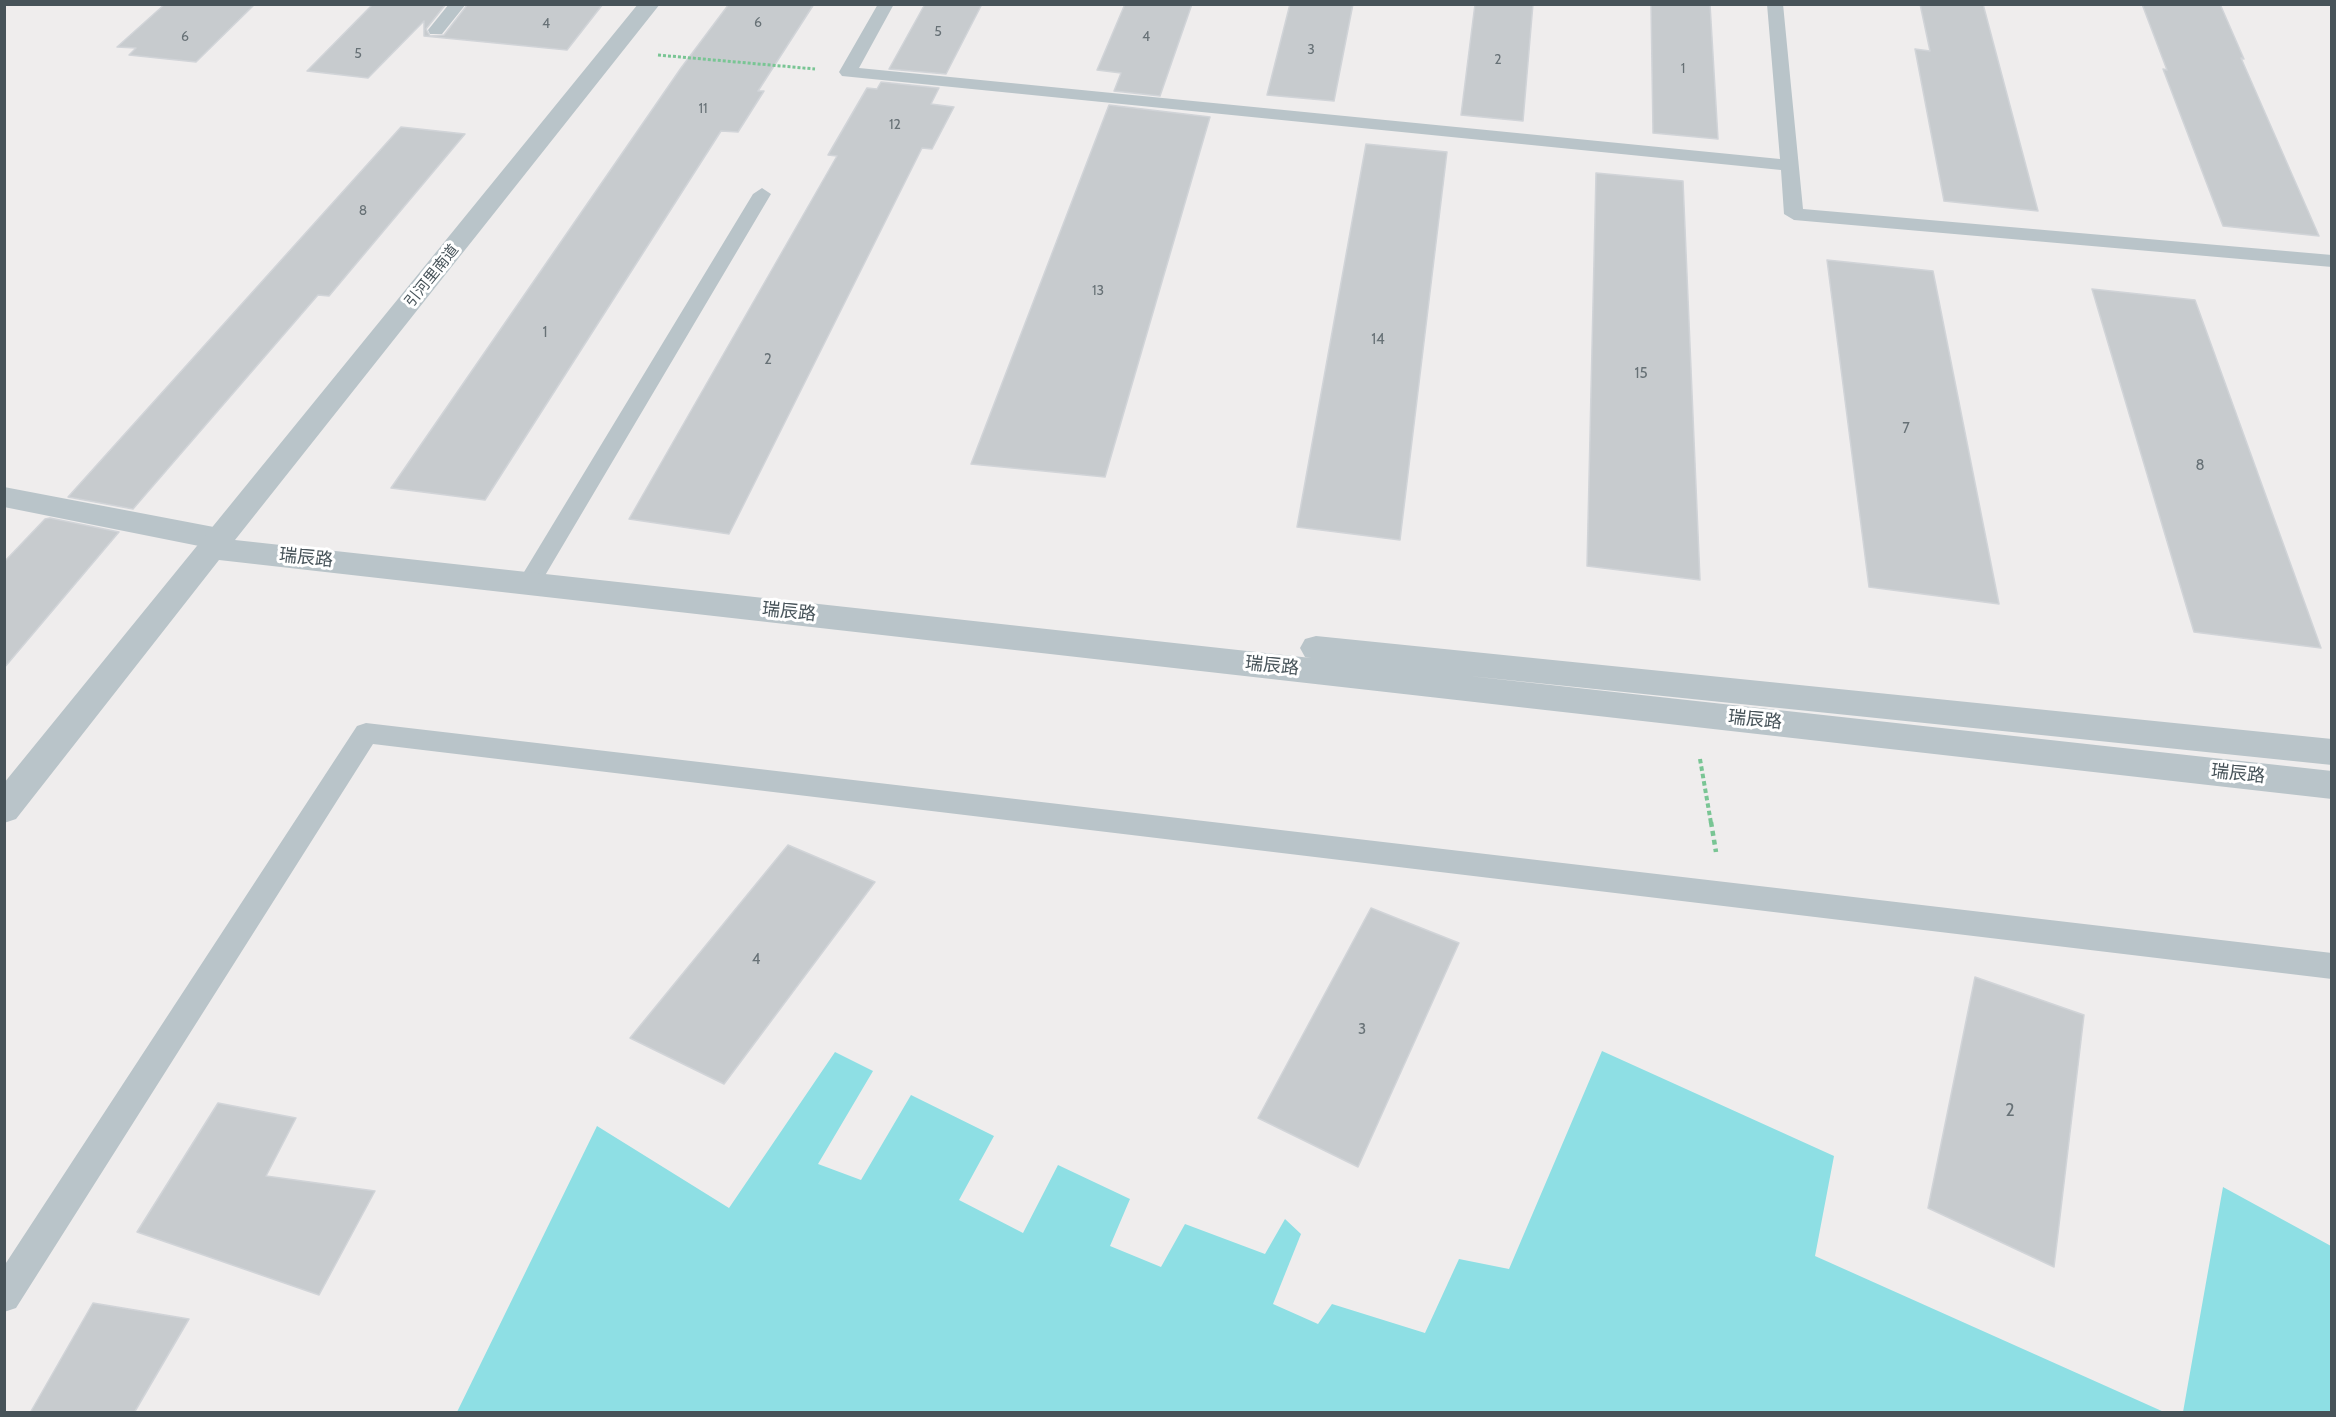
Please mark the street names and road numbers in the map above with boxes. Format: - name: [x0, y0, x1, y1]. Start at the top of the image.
- street label: 引河里南道: [401, 241, 463, 311]
- street label: 瑞辰路: [278, 544, 334, 572]
- street label: 瑞辰路: [761, 598, 817, 626]
- street label: 瑞辰路: [1244, 652, 1300, 680]
- street label: 瑞辰路: [1727, 706, 1783, 734]
- street label: 瑞辰路: [2210, 760, 2266, 788]

